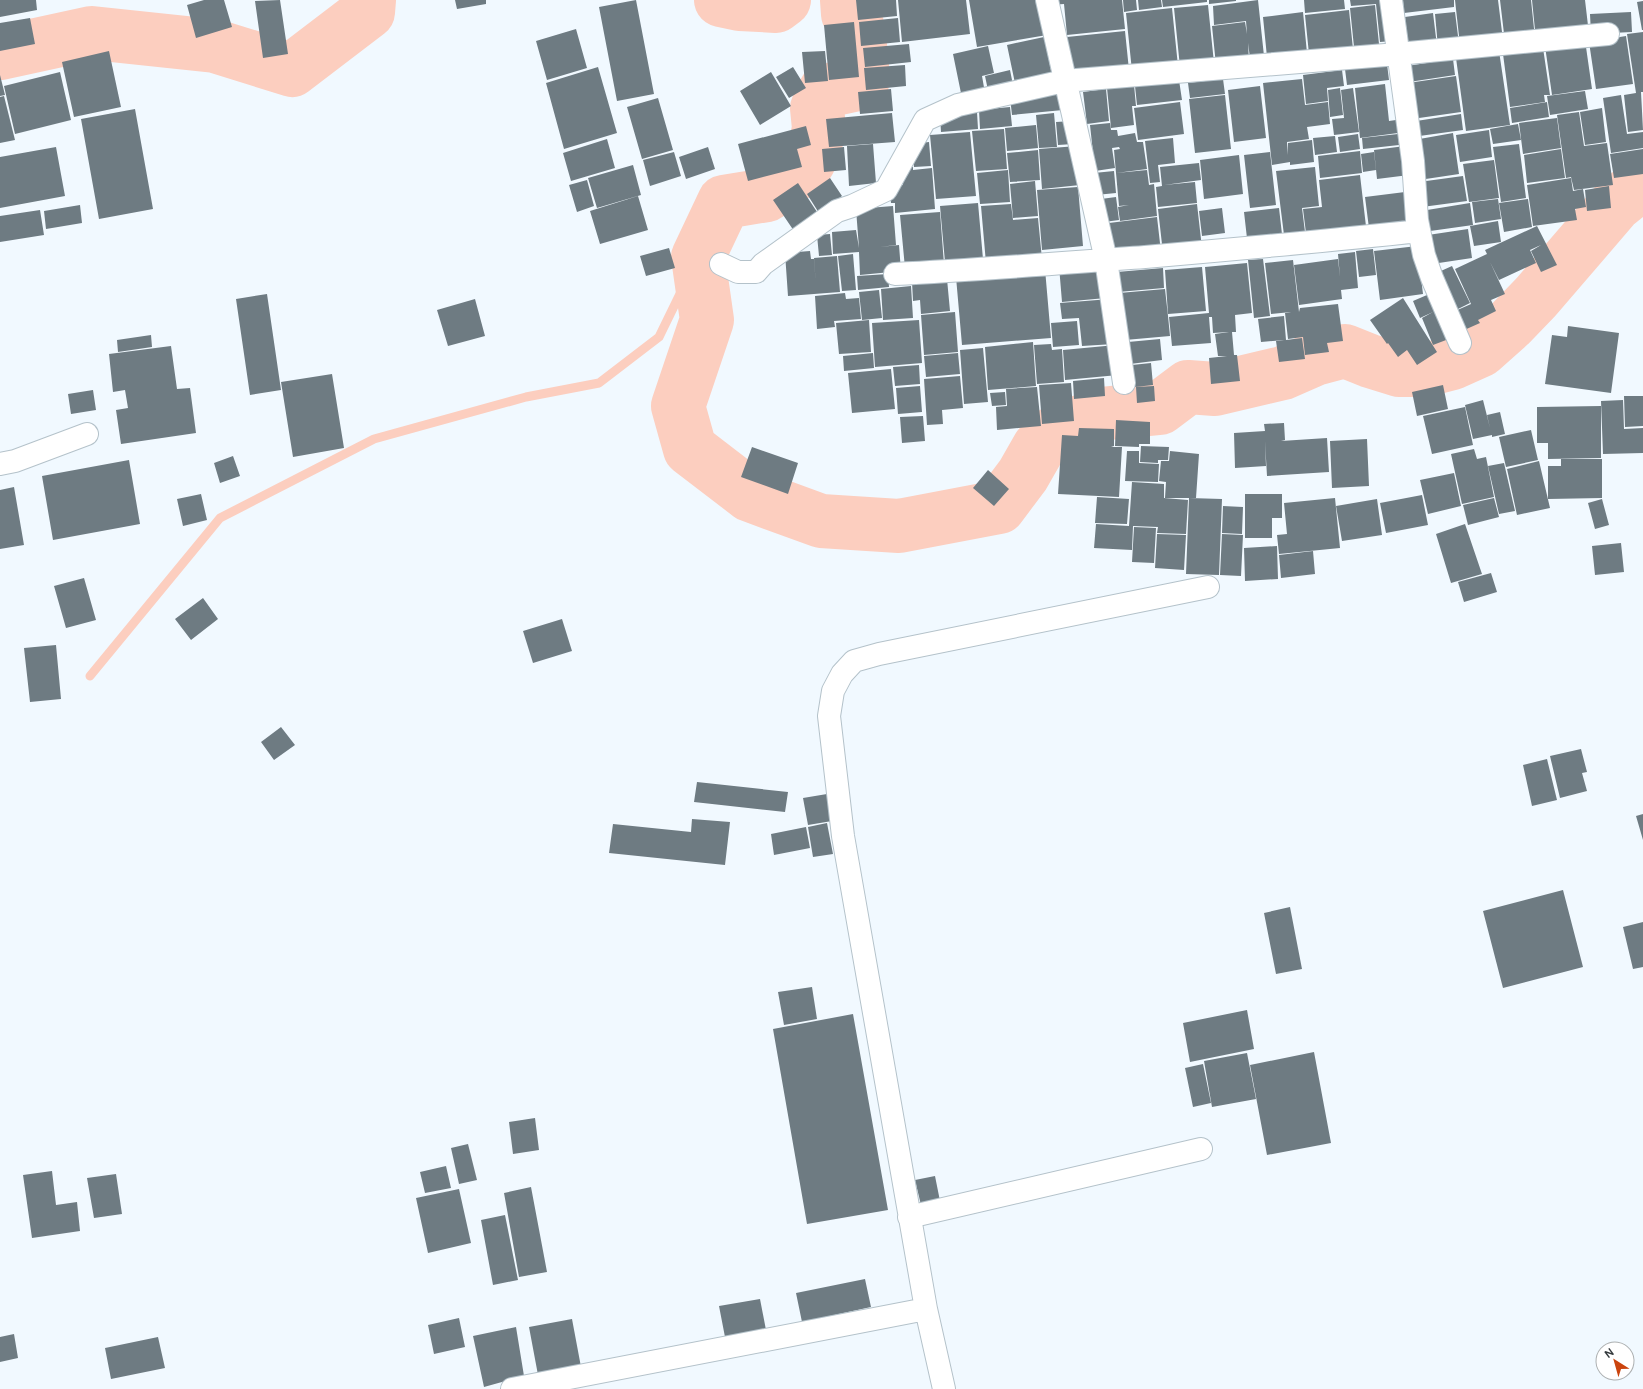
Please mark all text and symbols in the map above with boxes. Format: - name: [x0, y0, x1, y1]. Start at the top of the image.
- north arrow: [1595, 1341, 1635, 1381]
- text: N: [1602, 1345, 1616, 1361]

